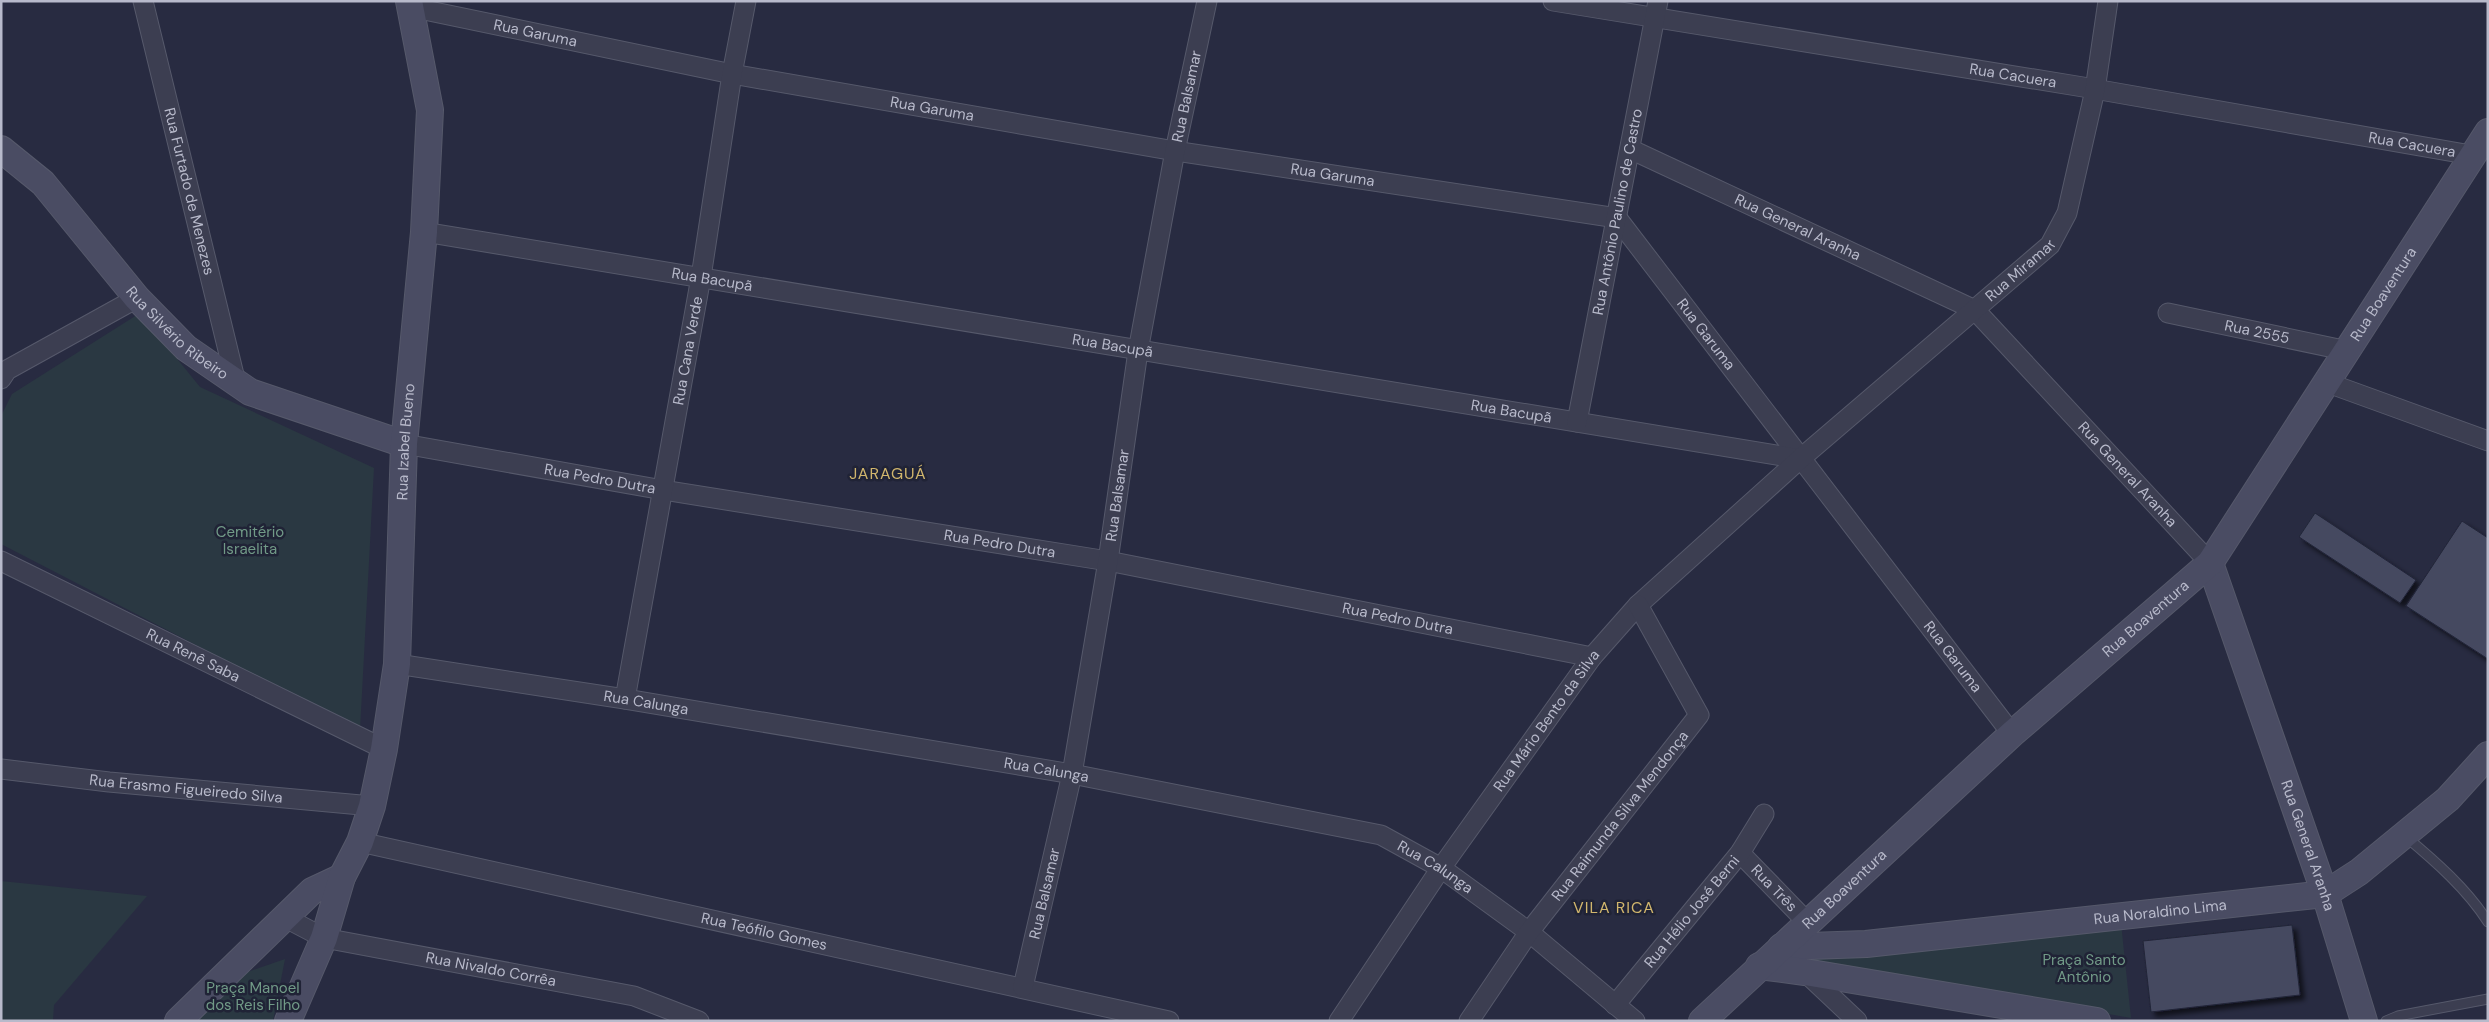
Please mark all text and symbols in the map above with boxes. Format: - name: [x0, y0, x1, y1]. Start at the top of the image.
- street label: Rua Garuma: [492, 15, 579, 52]
- street label: Rua Balsamar: [1167, 48, 1206, 144]
- street label: Rua Cacuera: [1968, 59, 2058, 93]
- street label: Rua Garuma: [889, 92, 976, 126]
- street label: Rua Furtado de Menezes: [159, 106, 219, 277]
- street label: Rua Antônio Paulino de Castro: [1588, 107, 1647, 317]
- street label: Rua Cacuera: [2367, 127, 2457, 162]
- street label: Rua Garuma: [1289, 159, 1376, 191]
- street label: Rua General Aranha: [1731, 189, 1864, 265]
- street label: Rua Miramar: [1981, 236, 2061, 306]
- street label: Rua Boaventura: [2346, 243, 2421, 345]
- street label: Rua Bacupã: [670, 263, 754, 296]
- street label: Rua Silvério Ribeiro: [121, 282, 232, 384]
- street label: Rua Garuma: [1672, 294, 1740, 374]
- street label: Rua Cana Verde: [668, 295, 707, 407]
- street label: Rua 2555: [2223, 315, 2291, 348]
- street label: Rua Bacupã: [1071, 329, 1155, 362]
- street label: Rua Izabel Bueno: [392, 382, 420, 501]
- street label: Rua Bacupã: [1469, 395, 1553, 428]
- street label: Rua General Aranha: [2074, 417, 2182, 531]
- street label: Rua Balsamar: [1101, 447, 1134, 543]
- street label: Rua Pedro Dutra: [543, 459, 657, 498]
- district label: JARAGUÁ: [849, 463, 927, 484]
- park label: Cemitério Israelita: [216, 522, 284, 559]
- street label: Rua Pedro Dutra: [942, 525, 1057, 562]
- street label: Rua Boaventura: [2098, 576, 2193, 662]
- street label: Rua Pedro Dutra: [1340, 598, 1455, 639]
- street label: Rua Garuma: [1919, 617, 1987, 696]
- street label: Rua Renê Saba: [143, 624, 243, 687]
- street label: Rua Mário Bento da Silva: [1489, 645, 1604, 796]
- street label: Rua Calunga: [602, 686, 690, 719]
- street label: Rua Raimunda Silva Mendonça: [1547, 726, 1693, 905]
- street label: Rua Calunga: [1002, 753, 1091, 787]
- street label: Rua Erasmo Figueiredo Silva: [88, 770, 283, 808]
- street label: Rua General Aranha: [2276, 777, 2340, 913]
- street label: Rua Calunga: [1394, 836, 1477, 898]
- street label: Rua Balsamar: [1024, 845, 1065, 941]
- street label: Rua Boaventura: [1798, 845, 1891, 933]
- street label: Rua Hélio José Berni: [1640, 851, 1744, 972]
- street label: Rua Três: [1747, 860, 1802, 916]
- street label: Rua Noraldino Lima: [2093, 895, 2228, 929]
- district label: VILA RICA: [1573, 897, 1655, 918]
- street label: Rua Teófilo Gomes: [699, 908, 829, 955]
- street label: Rua Nivaldo Corrêa: [424, 947, 558, 991]
- park label: Praça Santo Antônio: [2042, 950, 2126, 987]
- park label: Praça Manoel dos Reis Filho: [206, 978, 300, 1015]

